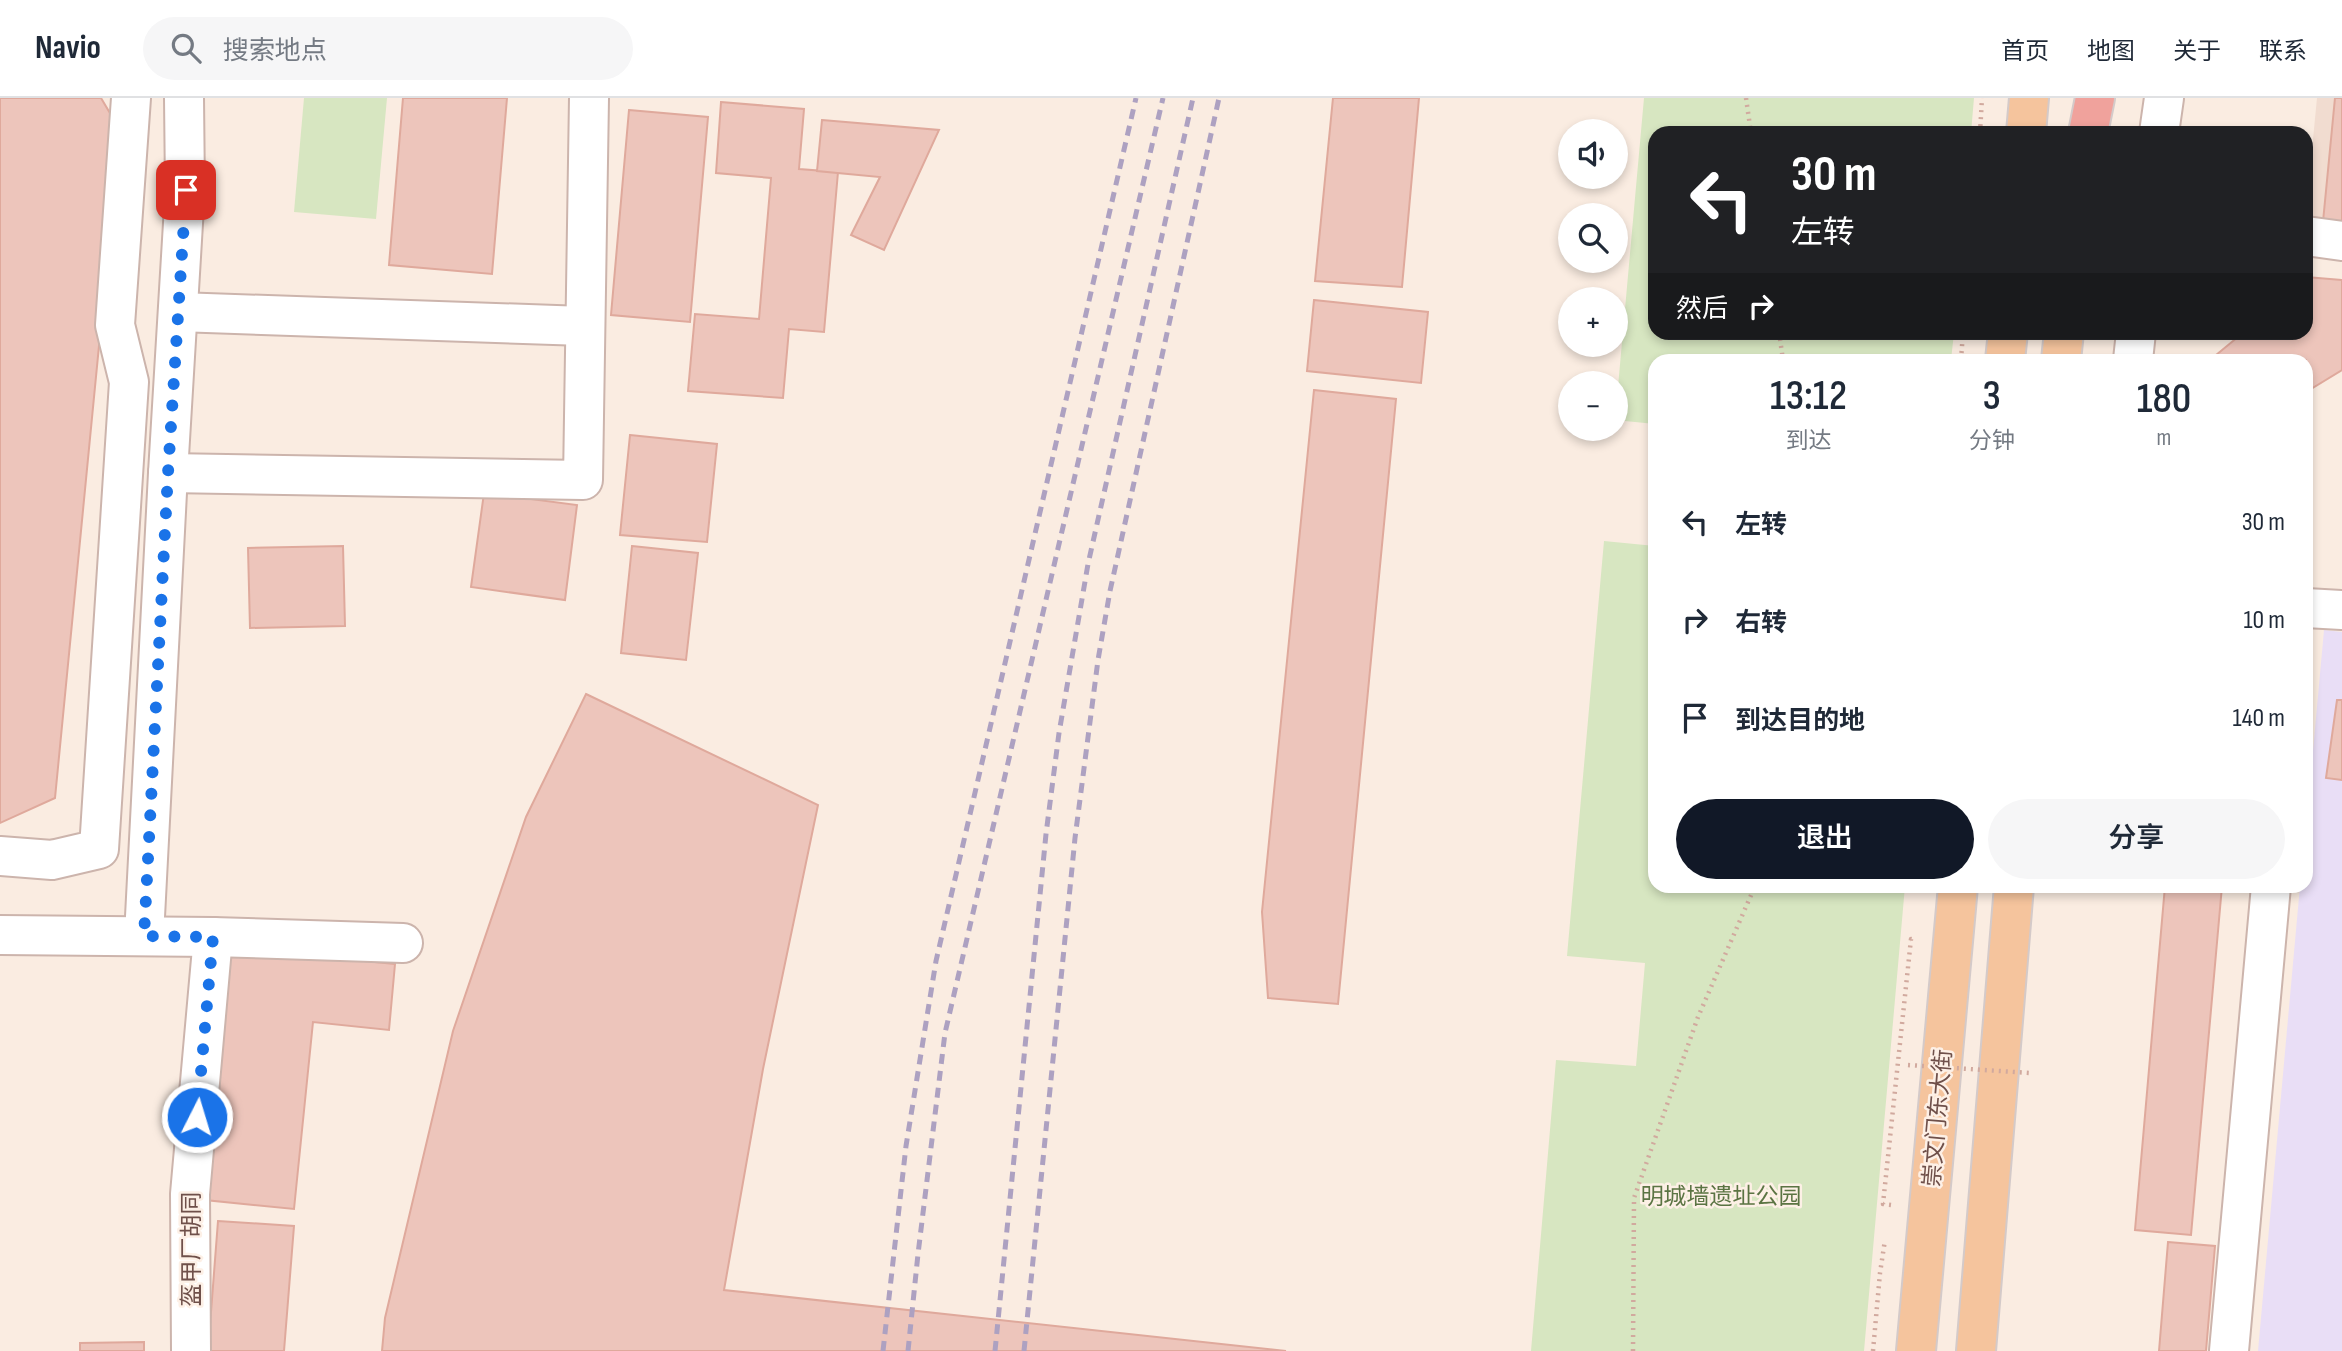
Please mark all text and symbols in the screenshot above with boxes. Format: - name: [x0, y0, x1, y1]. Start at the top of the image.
- search box: [143, 17, 633, 80]
- text: Navio: [35, 28, 101, 68]
- icon: search: [167, 29, 205, 67]
- text: 搜索地点: [223, 36, 327, 67]
- text: 首页: [2001, 37, 2049, 66]
- text: 地图: [2087, 37, 2135, 66]
- text: 关于: [2173, 37, 2221, 66]
- text: 联系: [2259, 37, 2307, 66]
- map controls: [1558, 119, 1628, 441]
- button: sound: [1558, 119, 1628, 189]
- text: 30 m: [1791, 146, 1876, 205]
- icon: left: [1676, 154, 1767, 245]
- pin: [156, 160, 216, 220]
- icon: arrive: [167, 171, 205, 209]
- button: search: [1558, 203, 1628, 273]
- text: 左转: [1791, 214, 1855, 253]
- button: +: [1558, 287, 1628, 357]
- icon: right: [1742, 287, 1780, 325]
- text: 然后: [1676, 294, 1728, 325]
- button: −: [1558, 371, 1628, 441]
- text: 13:12: [1770, 371, 1847, 422]
- text: 3: [1983, 371, 2001, 422]
- text: 180: [2137, 374, 2191, 425]
- text: m: [2156, 424, 2171, 452]
- text: 到达: [1785, 427, 1831, 455]
- text: 分钟: [1969, 427, 2015, 455]
- icon: left: [1676, 503, 1714, 541]
- text: 30 m: [2242, 507, 2285, 538]
- text: 左转: [1735, 510, 1787, 541]
- icon: right: [1676, 601, 1714, 639]
- text: 10 m: [2243, 605, 2285, 636]
- text: 右转: [1735, 608, 1787, 639]
- icon: arrive: [1676, 699, 1714, 737]
- text: 140 m: [2233, 703, 2285, 734]
- text: 到达目的地: [1735, 706, 1865, 737]
- button: 退出: [1676, 799, 1974, 879]
- button: 分享: [1988, 799, 2285, 879]
- street label: 崇文门东大街: [1918, 1048, 1958, 1188]
- position arrow: [160, 1080, 234, 1154]
- park label: 明城墙遗址公园: [1641, 1183, 1802, 1211]
- street label: 盔甲厂胡同: [178, 1192, 206, 1307]

